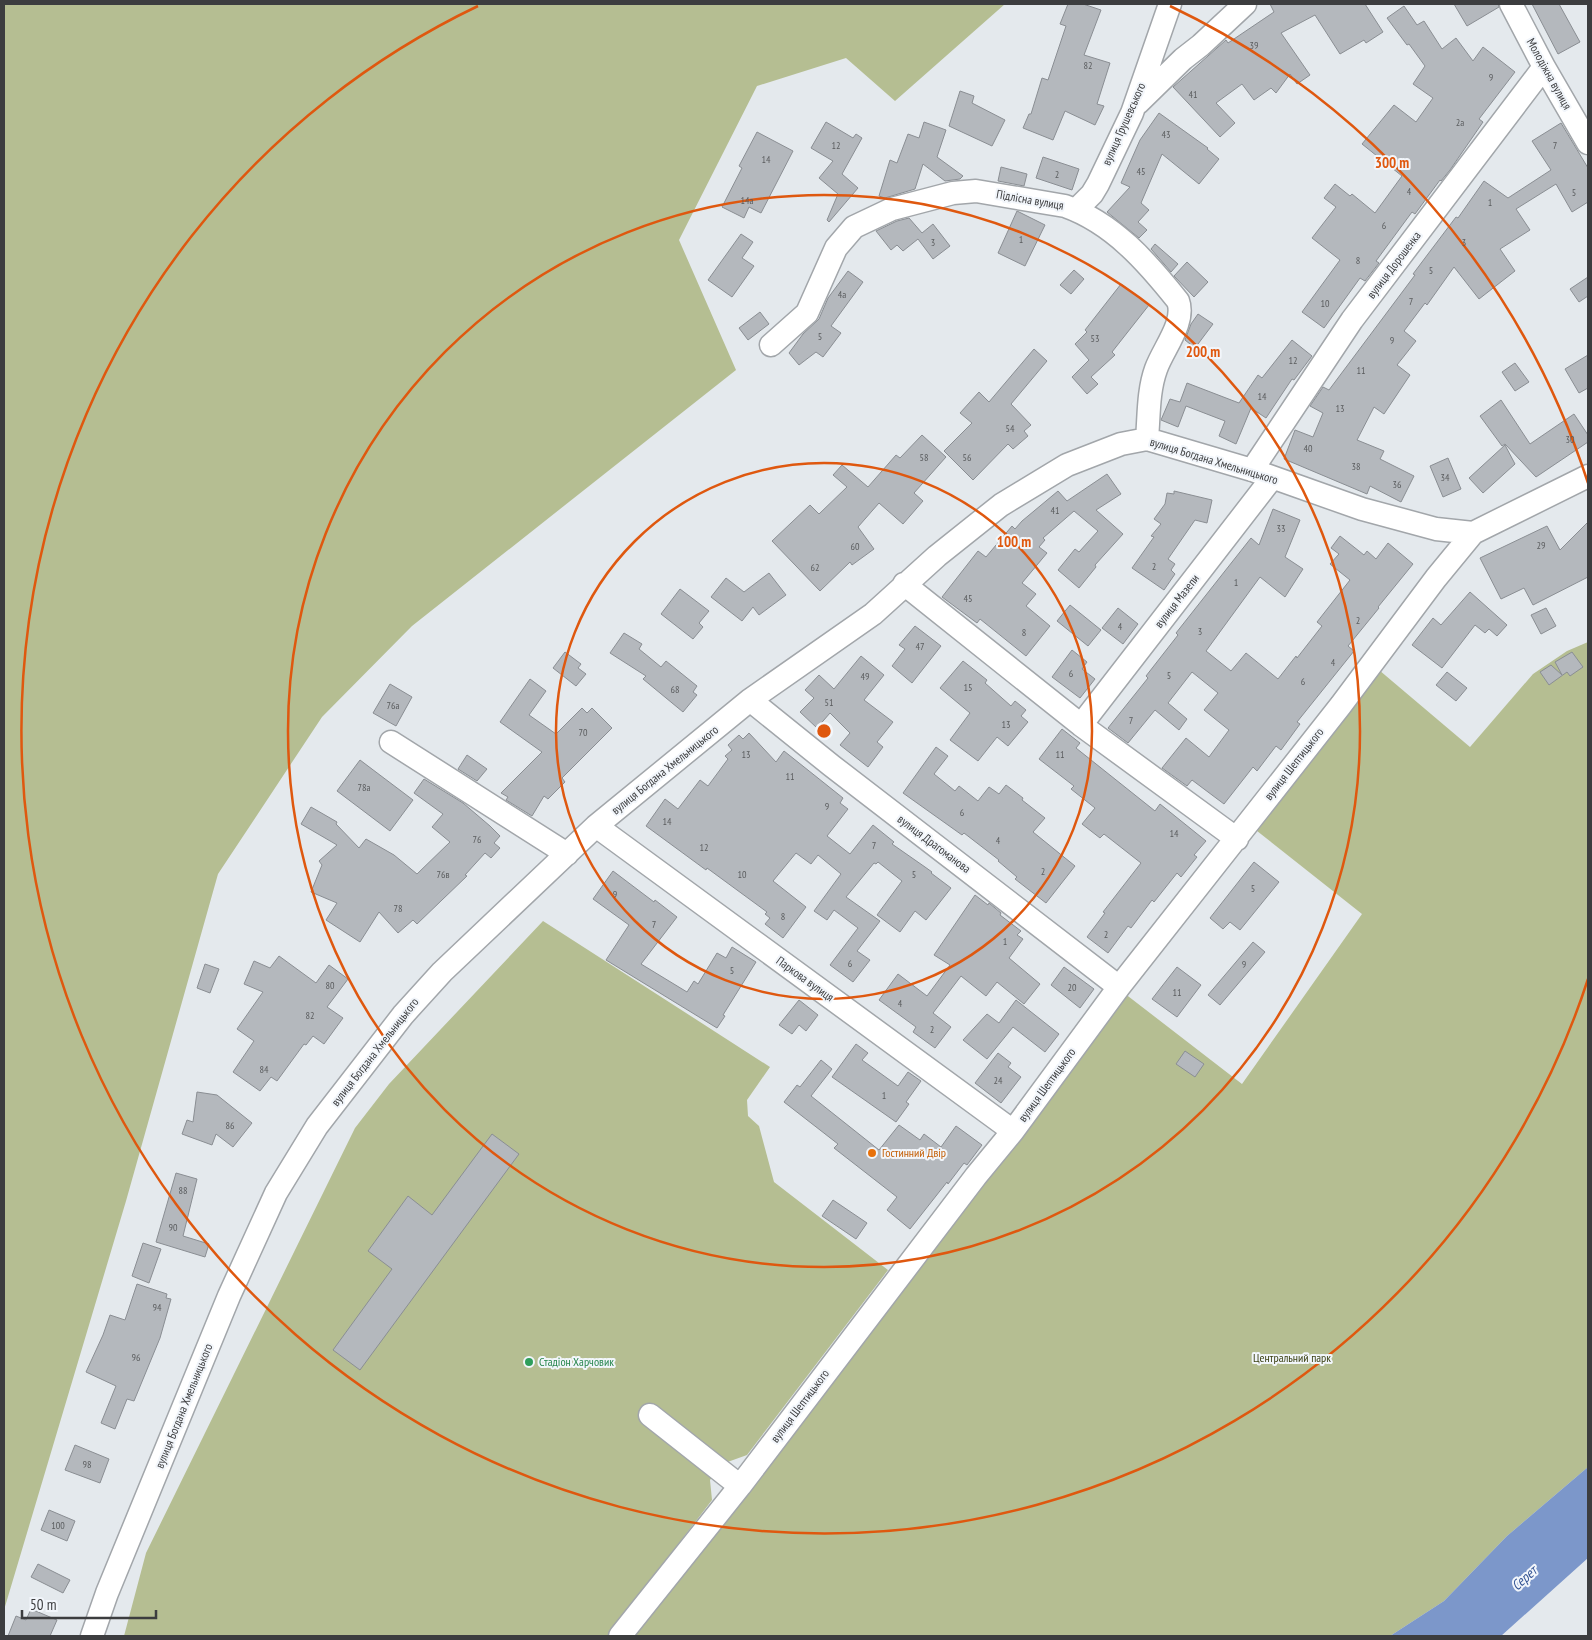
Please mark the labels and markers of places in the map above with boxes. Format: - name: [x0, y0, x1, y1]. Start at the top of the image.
- centre of rings: [815, 722, 833, 740]
- place label: Гостинний Двір: [882, 1145, 946, 1160]
- marker: Гостинний Двір: [866, 1147, 878, 1159]
- place label: Стадіон Харчовик: [539, 1354, 614, 1369]
- marker: Стадіон Харчовик: [523, 1356, 535, 1368]

